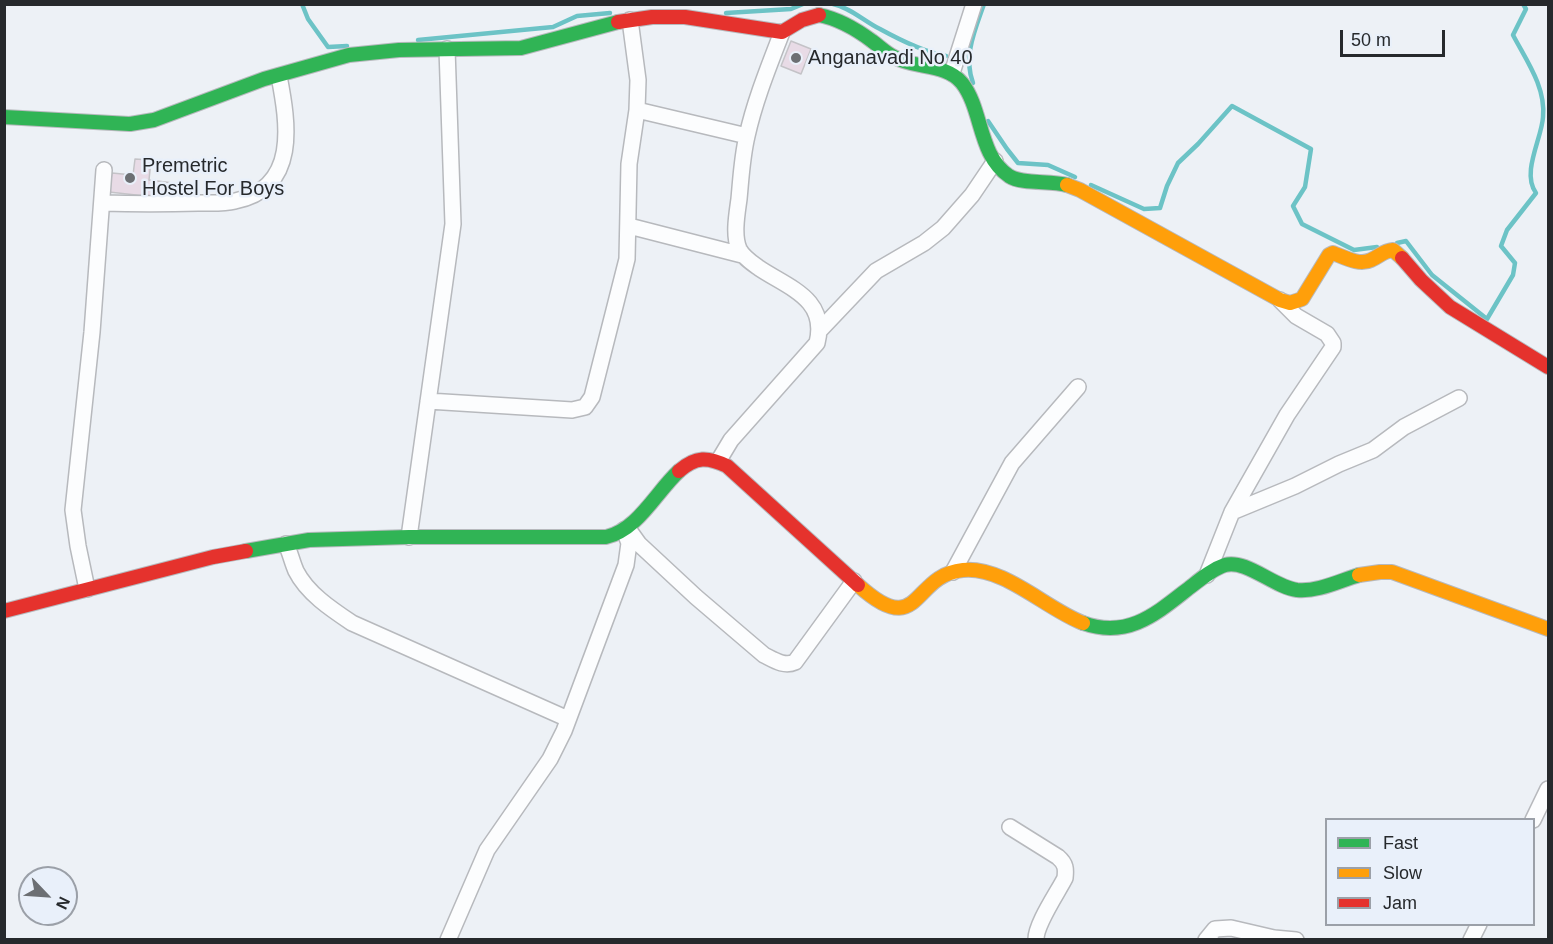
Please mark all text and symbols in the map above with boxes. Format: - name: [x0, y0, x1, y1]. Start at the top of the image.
- scale bar: [1343, 18, 1448, 56]
- text: 50 m: [1351, 30, 1391, 50]
- place label: Anganavadi No 40: [808, 46, 973, 70]
- marker: Anganavadi No 40: [789, 51, 803, 65]
- place label: Premetric Hostel For Boys: [142, 154, 284, 201]
- marker: Premetric Hostel For Boys: [123, 171, 137, 185]
- legend: [1325, 818, 1535, 926]
- text: Fast: [1383, 833, 1418, 853]
- text: Slow: [1383, 863, 1422, 883]
- north arrow: [18, 866, 78, 926]
- text: Jam: [1383, 893, 1417, 913]
- text: N: [53, 894, 73, 912]

